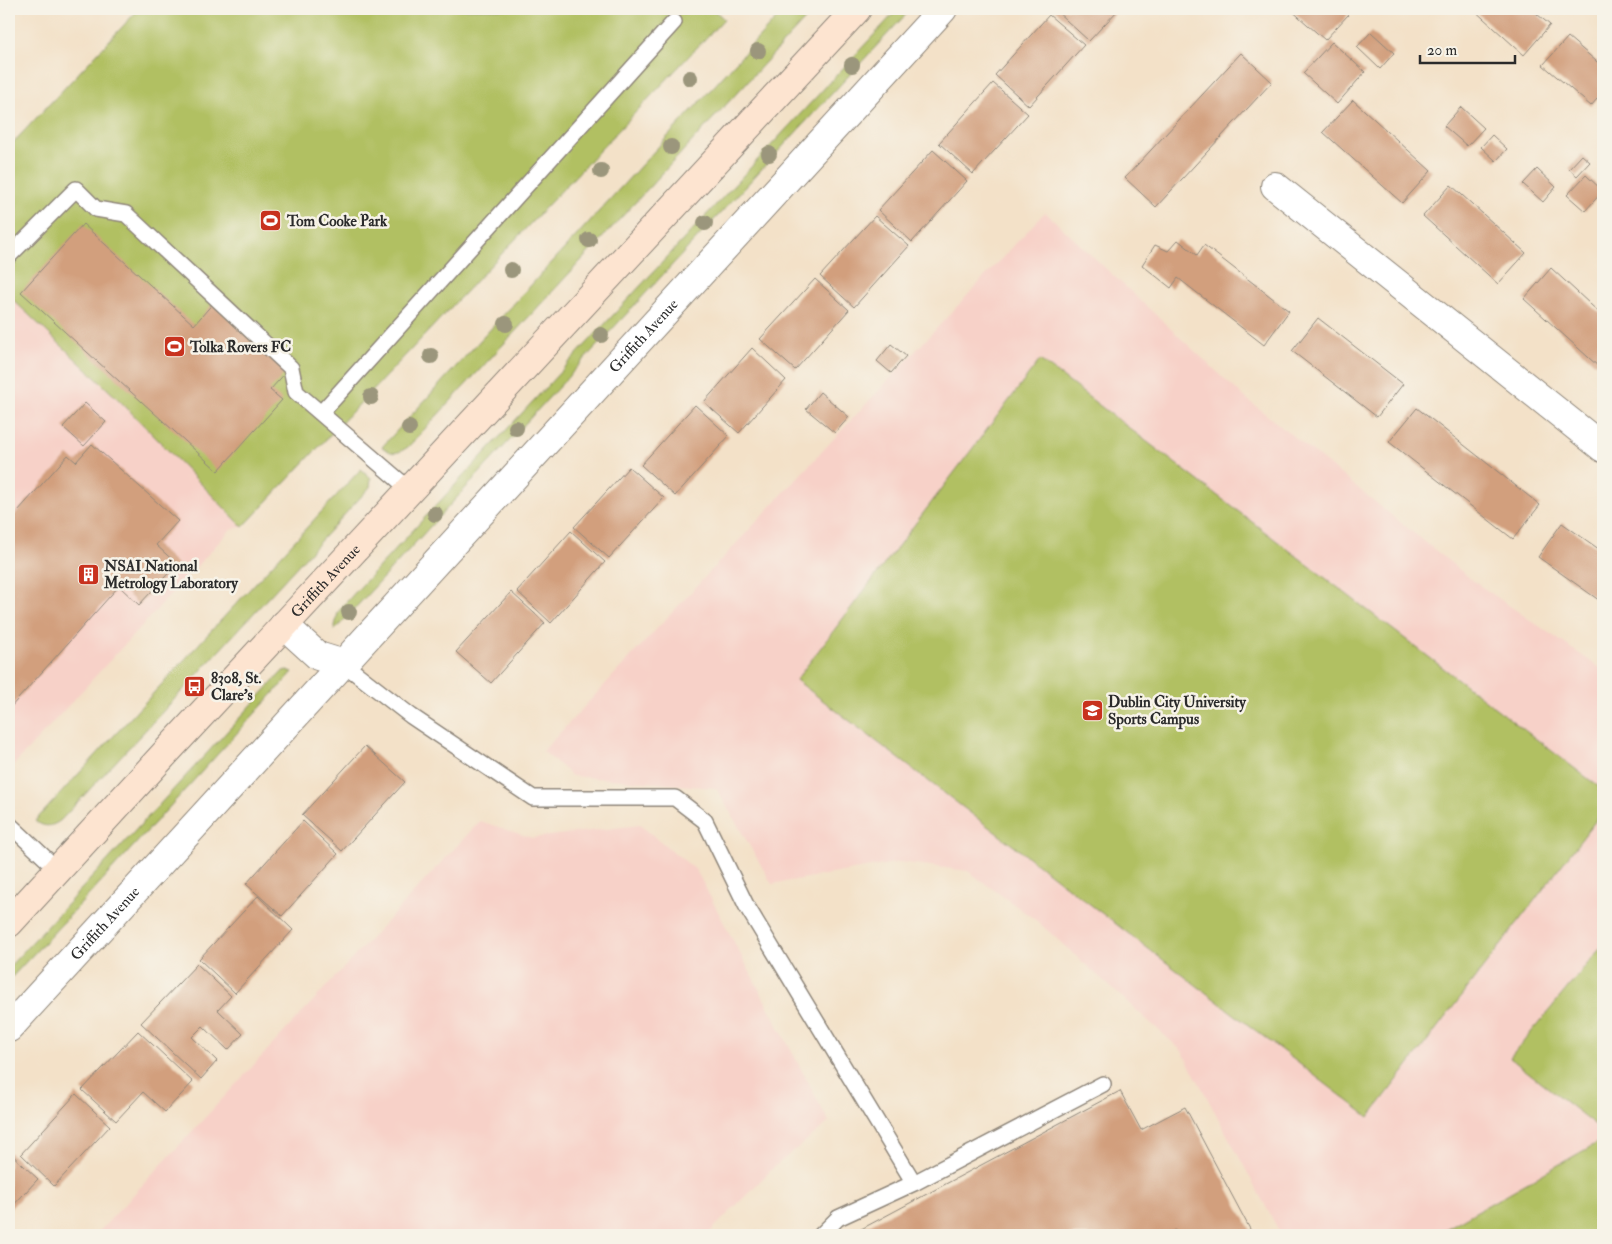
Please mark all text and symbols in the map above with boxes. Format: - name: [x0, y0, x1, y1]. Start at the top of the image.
- scale bar: [1420, 32, 1514, 64]
- text: 20 m: [1427, 41, 1457, 60]
- sports icon: Tom Cooke Park: [259, 209, 283, 233]
- place label: Tom Cooke Park: [286, 212, 388, 231]
- street label: Griffith Avenue: [605, 295, 682, 377]
- sports icon: Tolka Rovers FC: [162, 335, 186, 359]
- place label: Tolka Rovers FC: [189, 338, 291, 357]
- street label: Griffith Avenue: [287, 540, 364, 622]
- place label: NSAI National Metrology Laboratory: [103, 557, 239, 594]
- building icon: NSAI National Metrology Laboratory: [76, 563, 100, 587]
- place label: 8308, St. Clare's: [211, 669, 261, 705]
- bus stop icon: 8308, St. Clare's: [183, 675, 207, 699]
- place label: Dublin City University Sports Campus: [1108, 693, 1247, 730]
- school or university icon: Dublin City University Sports Campus: [1080, 699, 1104, 723]
- street label: Griffith Avenue: [66, 882, 144, 964]

